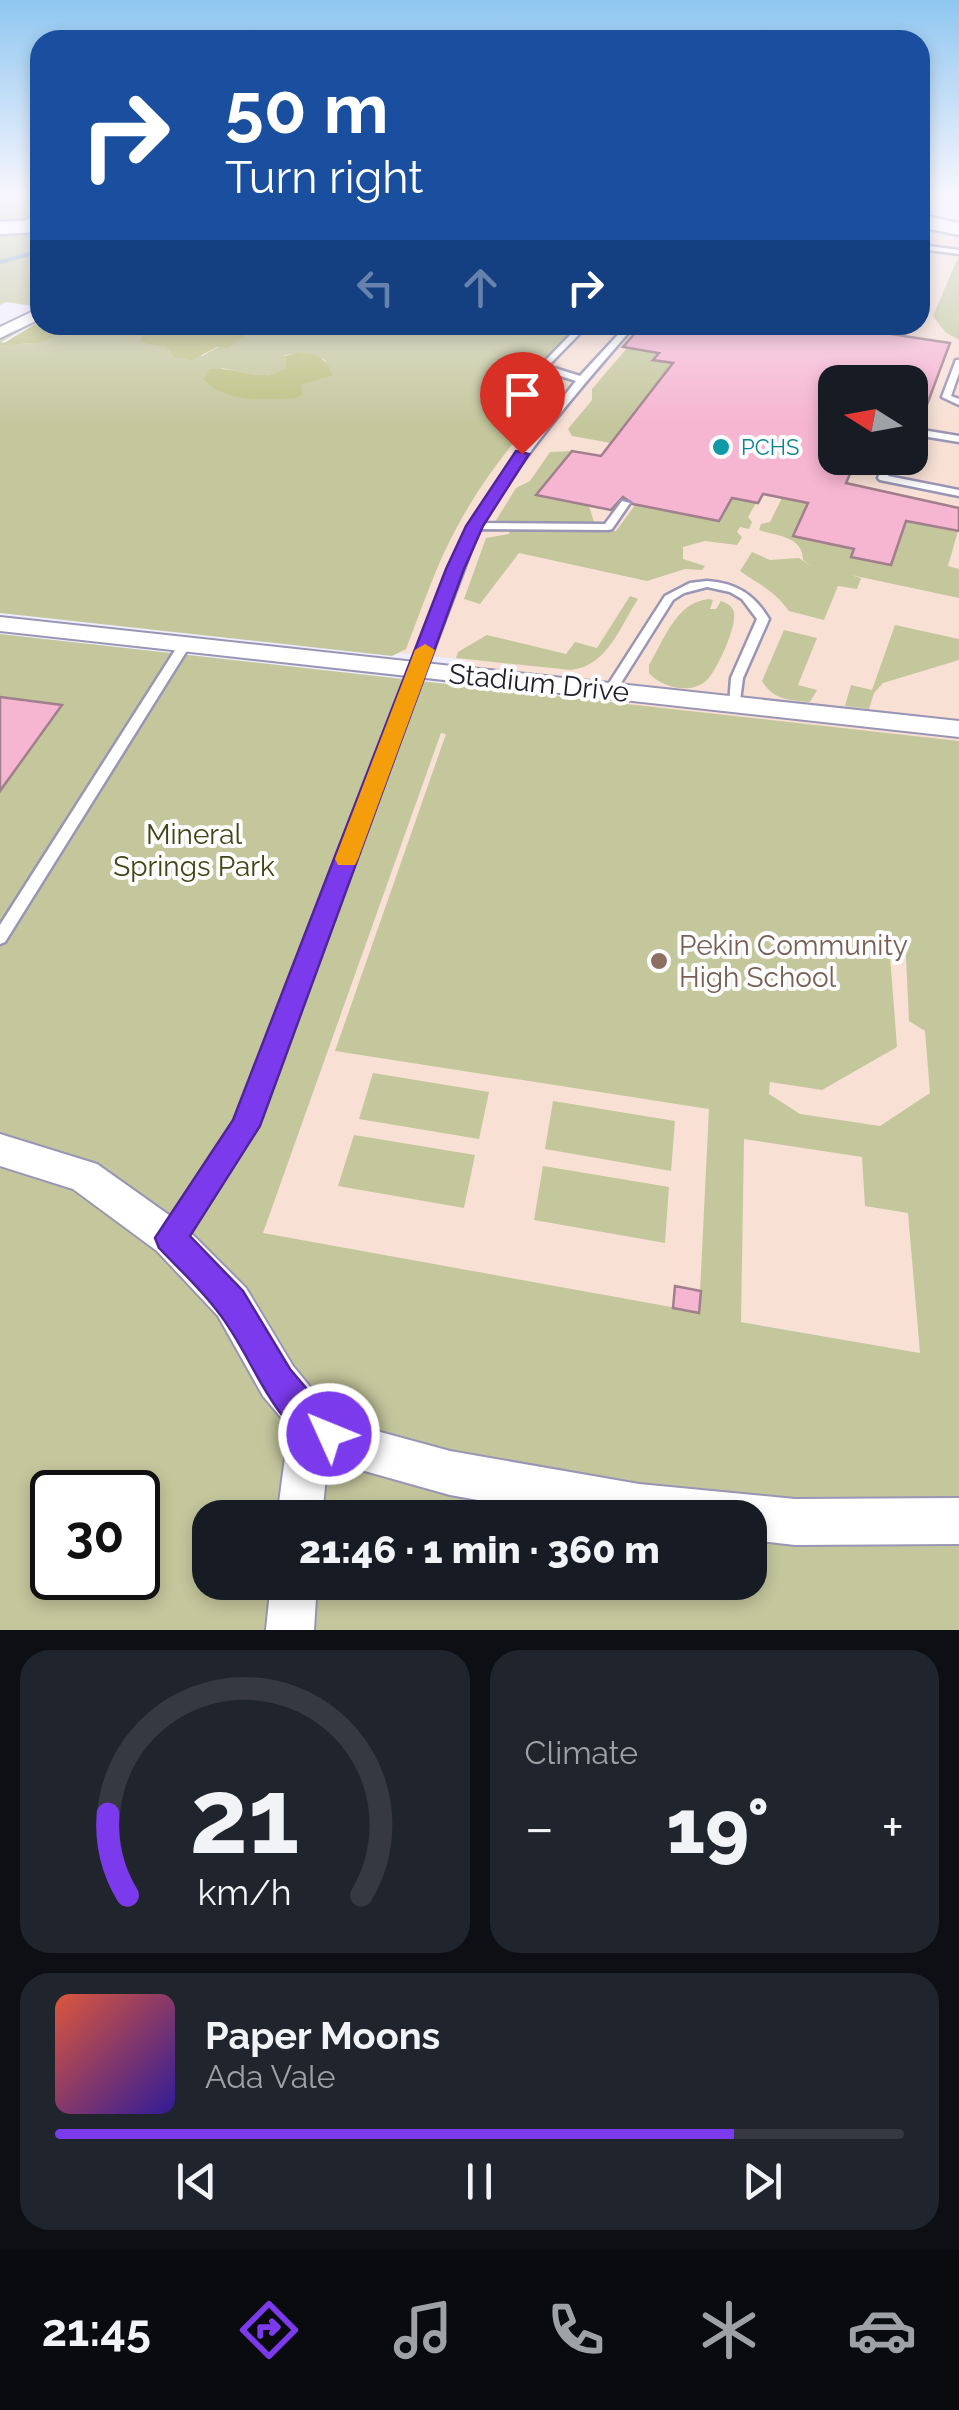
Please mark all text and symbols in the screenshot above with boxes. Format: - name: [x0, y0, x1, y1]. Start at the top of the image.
- text: 50 m: [225, 67, 389, 149]
- icon: right: [60, 70, 190, 200]
- text: Turn right: [225, 151, 423, 204]
- icon: left: [348, 260, 403, 315]
- icon: ahead: [453, 260, 508, 315]
- icon: right: [558, 260, 613, 315]
- pin: [480, 352, 565, 455]
- north arrow: [818, 365, 928, 475]
- map controls: [818, 365, 928, 475]
- icon: arrive: [495, 367, 550, 422]
- place label: PCHS: [741, 434, 799, 460]
- marker: PCHS: [710, 436, 732, 458]
- street label: Stadium Drive: [447, 657, 631, 709]
- park label: Mineral Springs Park: [113, 818, 275, 883]
- place label: Pekin Community High School: [679, 929, 908, 994]
- marker: Pekin Community High School: [648, 950, 670, 972]
- position arrow: [277, 1382, 381, 1486]
- speed limit sign: 30: [30, 1470, 160, 1600]
- text: 21:46 · 1 min · 360 m: [299, 1527, 660, 1572]
- text: Climate: [525, 1734, 638, 1771]
- text: 21: [190, 1755, 300, 1877]
- text: 19°: [666, 1782, 769, 1871]
- text: −: [525, 1795, 554, 1860]
- text: +: [881, 1795, 904, 1860]
- text: km/h: [198, 1871, 292, 1913]
- text: Paper Moons: [205, 2013, 440, 2058]
- text: Ada Vale: [205, 2058, 336, 2095]
- icon: previous: [169, 2154, 224, 2209]
- icon: pause: [452, 2154, 507, 2209]
- icon: next: [735, 2154, 790, 2209]
- icon: directions: [234, 2295, 304, 2365]
- icon: music: [388, 2295, 458, 2365]
- icon: phone: [541, 2295, 611, 2365]
- icon: climate: [694, 2295, 764, 2365]
- icon: car: [847, 2295, 917, 2365]
- text: 21:45: [42, 2304, 151, 2357]

